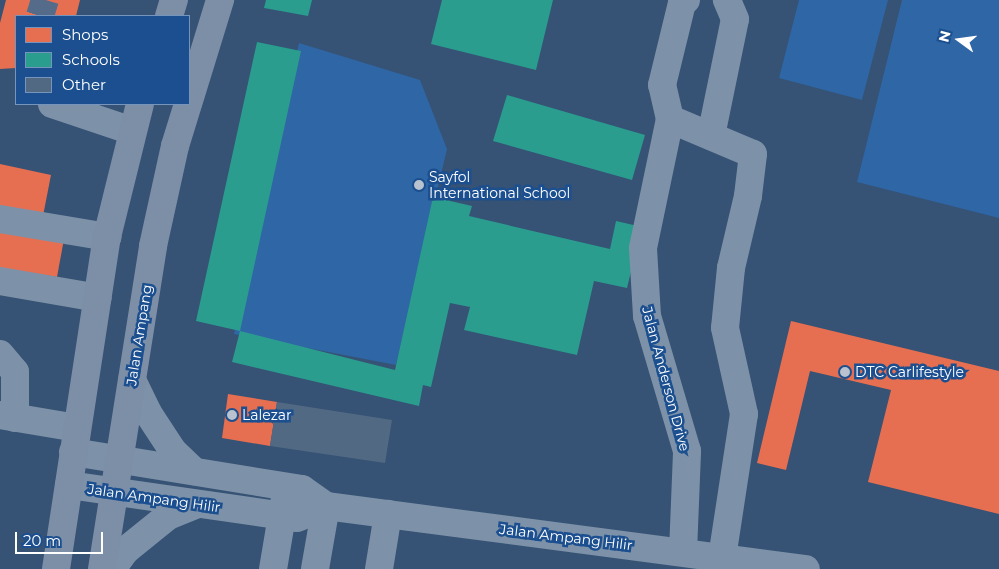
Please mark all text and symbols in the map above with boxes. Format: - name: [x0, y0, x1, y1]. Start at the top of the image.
- legend: [15, 15, 190, 105]
- north arrow: [934, 15, 984, 65]
- text: Shops: [62, 25, 108, 44]
- text: N: [934, 29, 955, 44]
- text: Schools: [62, 50, 120, 69]
- text: Other: [62, 75, 106, 94]
- place label: Sayfol International School: [429, 169, 570, 202]
- marker: Sayfol International School: [413, 179, 425, 191]
- street label: Jalan Ampang: [123, 283, 155, 387]
- street label: Jalan Anderson Drive: [639, 305, 693, 453]
- place label: DTC Carlifestyle: [855, 364, 964, 380]
- marker: DTC Carlifestyle: [839, 366, 851, 378]
- place label: Lalezar: [242, 407, 292, 423]
- marker: Lalezar: [226, 409, 238, 421]
- street label: Jalan Ampang Hilir: [86, 480, 222, 516]
- street label: Jalan Ampang Hilir: [498, 520, 634, 554]
- scale bar: [18, 522, 105, 554]
- text: 20 m: [23, 531, 61, 550]

